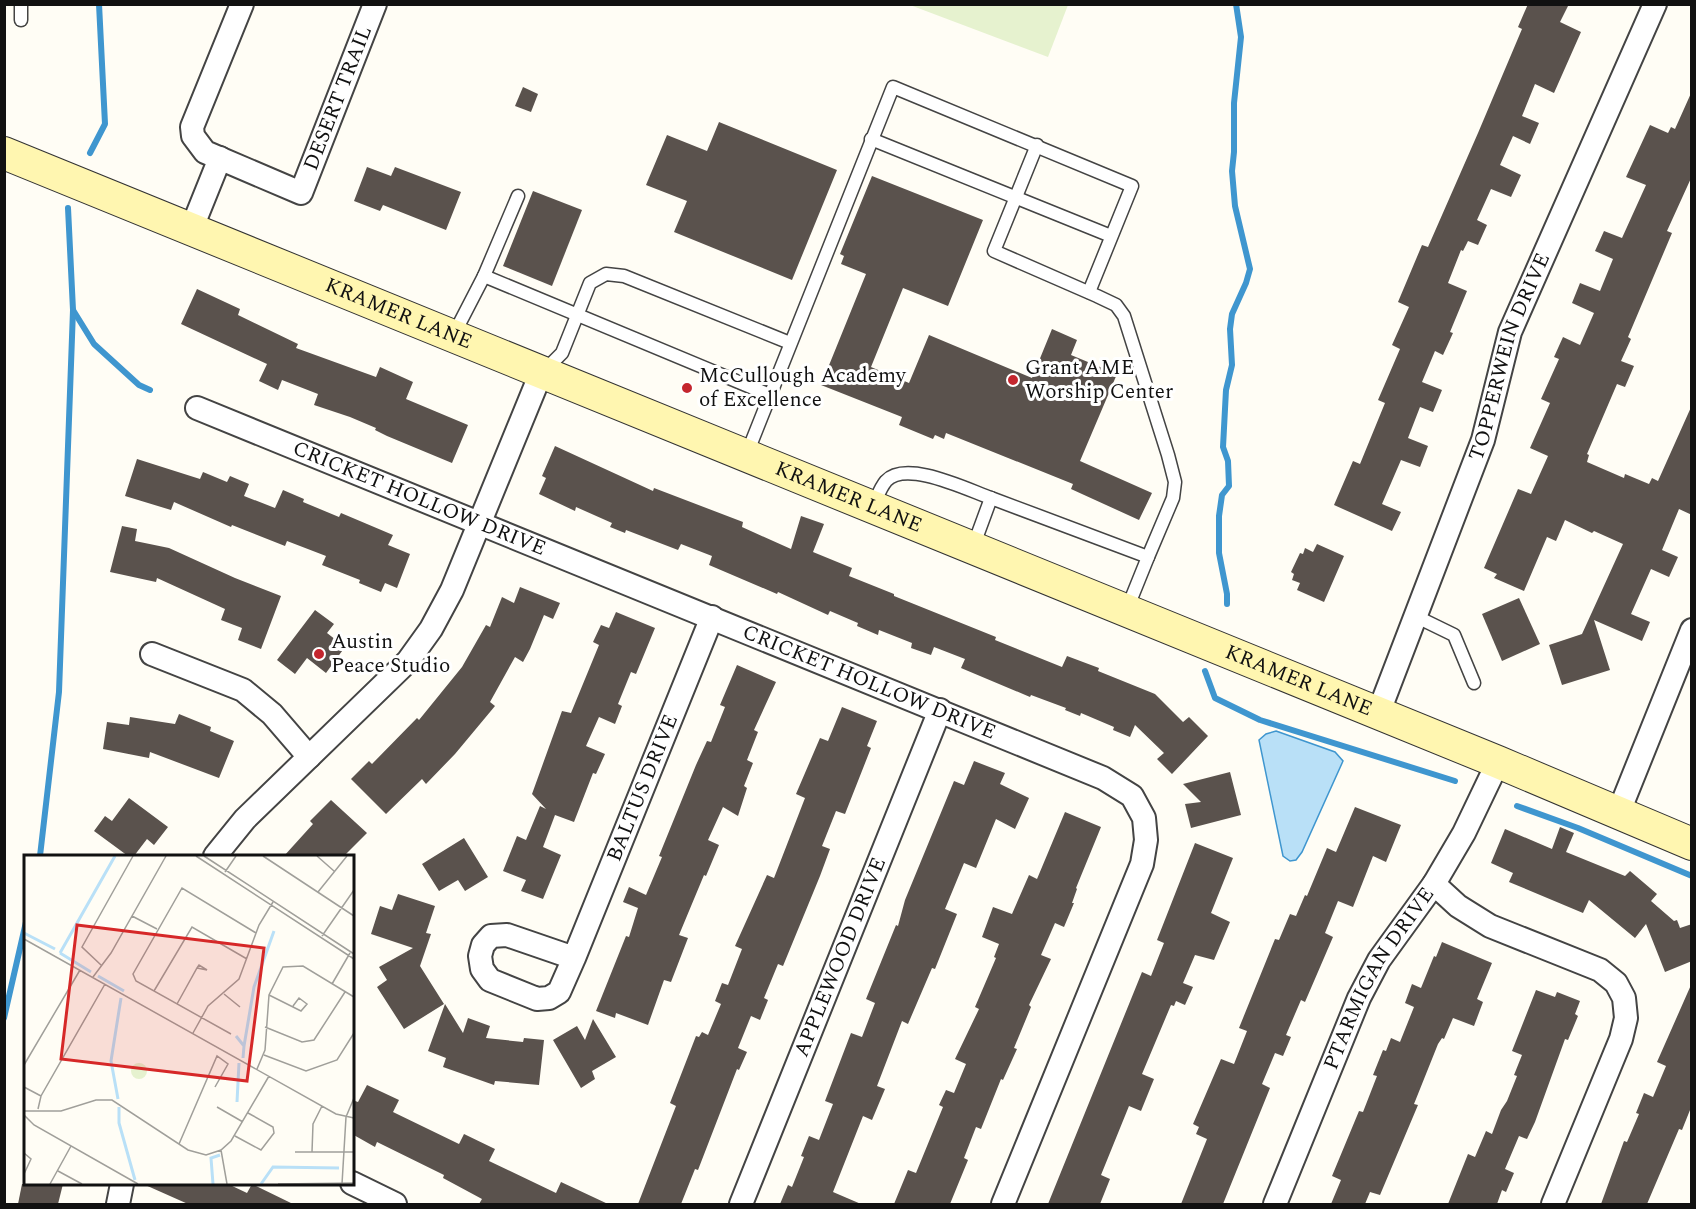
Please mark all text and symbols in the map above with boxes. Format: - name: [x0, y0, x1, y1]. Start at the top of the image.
- street label: DESERT TRAIL: [295, 21, 381, 175]
- street label: TOPPERWEIN DRIVE: [1460, 248, 1559, 465]
- street label: KRAMER LANE: [320, 269, 477, 358]
- place label: Grant AME Worship Center: [1025, 352, 1173, 408]
- place label: McCullough Academy of Excellence: [699, 360, 907, 416]
- marker: Grant AME Worship Center: [1006, 373, 1020, 387]
- marker: McCullough Academy of Excellence: [680, 381, 694, 395]
- street label: CRICKET HOLLOW DRIVE: [288, 433, 551, 565]
- street label: KRAMER LANE: [770, 453, 927, 542]
- street label: CRICKET HOLLOW DRIVE: [738, 616, 1001, 749]
- place label: Austin Peace Studio: [331, 626, 450, 682]
- street label: KRAMER LANE: [1220, 636, 1377, 725]
- marker: Austin Peace Studio: [312, 647, 326, 661]
- street label: BALTUS DRIVE: [599, 709, 687, 867]
- street label: APPLEWOOD DRIVE: [786, 853, 895, 1062]
- inset map: [24, 855, 354, 1185]
- street label: PTARMIGAN DRIVE: [1315, 880, 1443, 1075]

